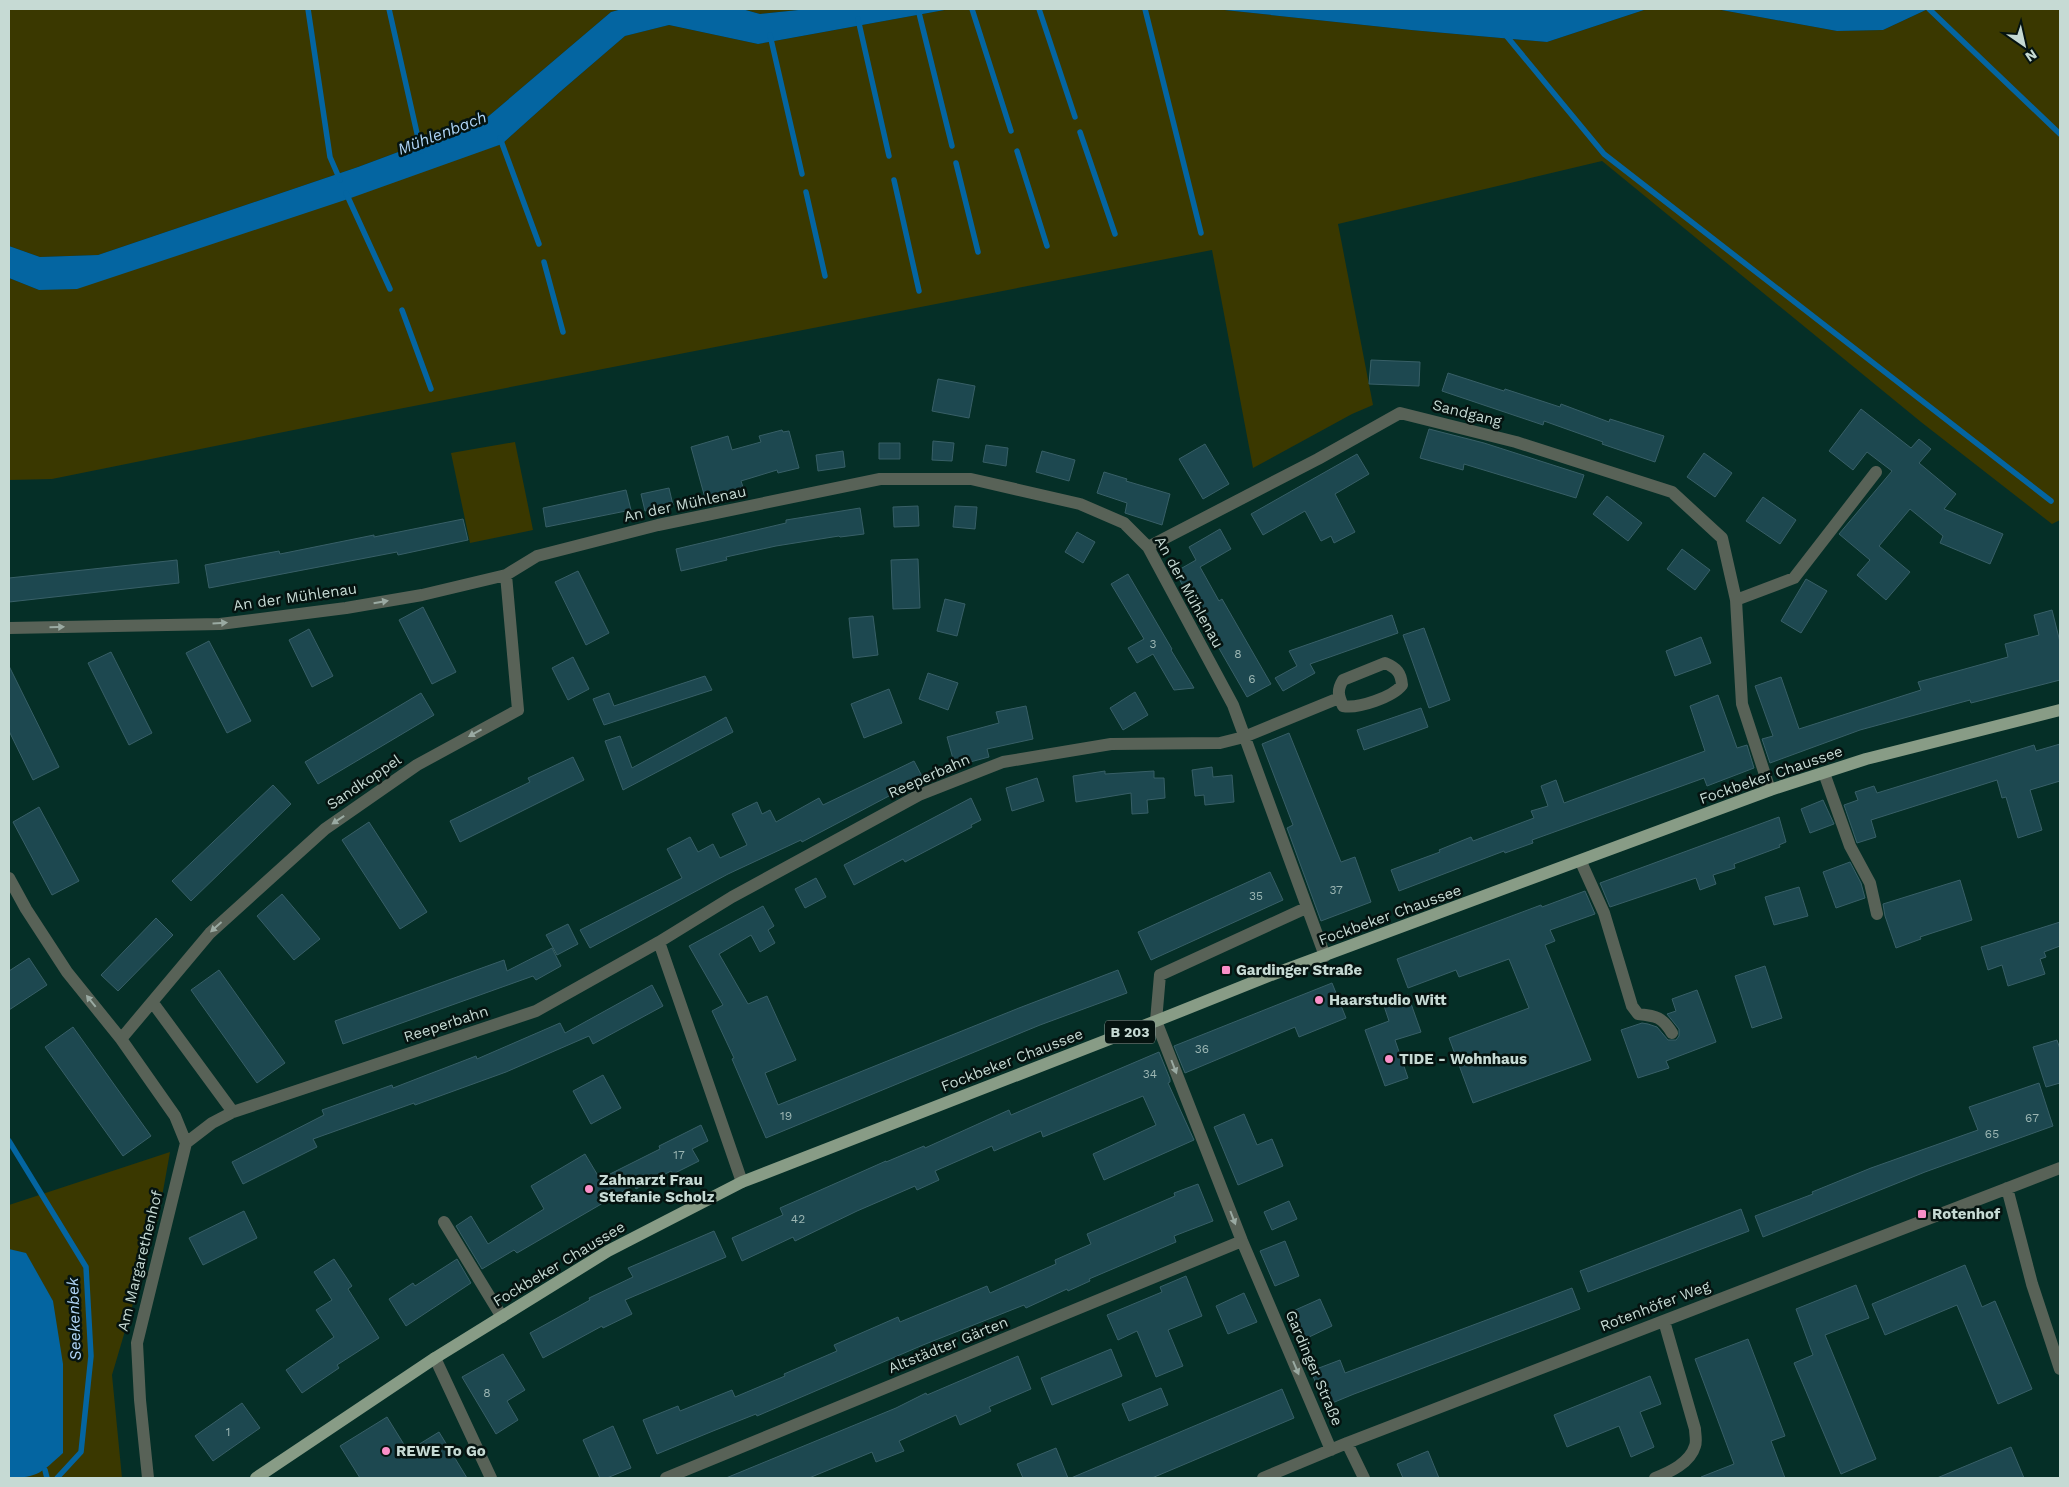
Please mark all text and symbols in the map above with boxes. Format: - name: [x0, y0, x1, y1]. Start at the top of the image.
- north arrow: [1999, 20, 2049, 70]
- text: N: [2022, 46, 2040, 65]
- water label: Mühlenbach: [395, 107, 489, 159]
- street label: Sandgang: [1431, 396, 1503, 430]
- street label: An der Mühlenau: [622, 482, 748, 526]
- street label: An der Mühlenau: [1151, 533, 1227, 651]
- street label: An der Mühlenau: [232, 579, 358, 615]
- one-way arrow: [373, 597, 389, 605]
- one-way arrow: [212, 619, 228, 627]
- one-way arrow: [50, 623, 66, 631]
- house number: 3: [1150, 637, 1157, 651]
- house number: 8: [1234, 647, 1242, 661]
- house number: 6: [1248, 672, 1256, 686]
- one-way arrow: [468, 729, 483, 737]
- street label: Fockbeker Chaussee: [1697, 742, 1845, 808]
- street label: Sandkoppel: [323, 750, 405, 813]
- street label: Reeperbahn: [885, 750, 973, 802]
- one-way arrow: [331, 815, 345, 825]
- street label: Fockbeker Chaussee: [1316, 881, 1464, 949]
- house number: 37: [1329, 883, 1343, 897]
- house number: 35: [1249, 889, 1263, 903]
- one-way arrow: [211, 921, 223, 933]
- place label: Gardinger Straße: [1236, 961, 1363, 979]
- marker: Gardinger Straße: [1220, 964, 1232, 976]
- place label: Haarstudio Witt: [1329, 991, 1447, 1009]
- marker: Haarstudio Witt: [1313, 994, 1325, 1006]
- one-way arrow: [85, 995, 96, 1008]
- street label: Reeperbahn: [402, 1002, 490, 1046]
- road number: B 203: [1105, 1020, 1155, 1044]
- street label: Fockbeker Chaussee: [939, 1025, 1085, 1095]
- house number: 36: [1195, 1042, 1209, 1056]
- place label: TIDE - Wohnhaus: [1399, 1050, 1527, 1068]
- marker: TIDE - Wohnhaus: [1383, 1053, 1395, 1065]
- one-way arrow: [1170, 1060, 1178, 1075]
- house number: 34: [1143, 1067, 1157, 1081]
- house number: 19: [780, 1109, 792, 1123]
- house number: 67: [2025, 1111, 2039, 1125]
- house number: 65: [1985, 1127, 1999, 1141]
- house number: 17: [673, 1148, 685, 1162]
- place label: Zahnarzt Frau Stefanie Scholz: [599, 1171, 715, 1206]
- marker: Zahnarzt Frau Stefanie Scholz: [583, 1183, 595, 1195]
- street label: Am Margarethenhof: [114, 1189, 166, 1333]
- place label: Rotenhof: [1932, 1205, 2001, 1223]
- marker: Rotenhof: [1916, 1208, 1928, 1220]
- one-way arrow: [1229, 1211, 1237, 1226]
- house number: 42: [791, 1212, 805, 1226]
- street label: Fockbeker Chaussee: [490, 1218, 628, 1310]
- water label: Seekenbek: [63, 1276, 85, 1361]
- street label: Rotenhöfer Weg: [1597, 1277, 1713, 1335]
- street label: Gardinger Straße: [1282, 1308, 1346, 1428]
- street label: Altstädter Gärten: [885, 1313, 1011, 1377]
- one-way arrow: [1293, 1361, 1301, 1375]
- house number: 8: [483, 1386, 491, 1400]
- house number: 1: [226, 1425, 230, 1439]
- place label: REWE To Go: [396, 1442, 486, 1460]
- marker: REWE To Go: [380, 1445, 392, 1457]

